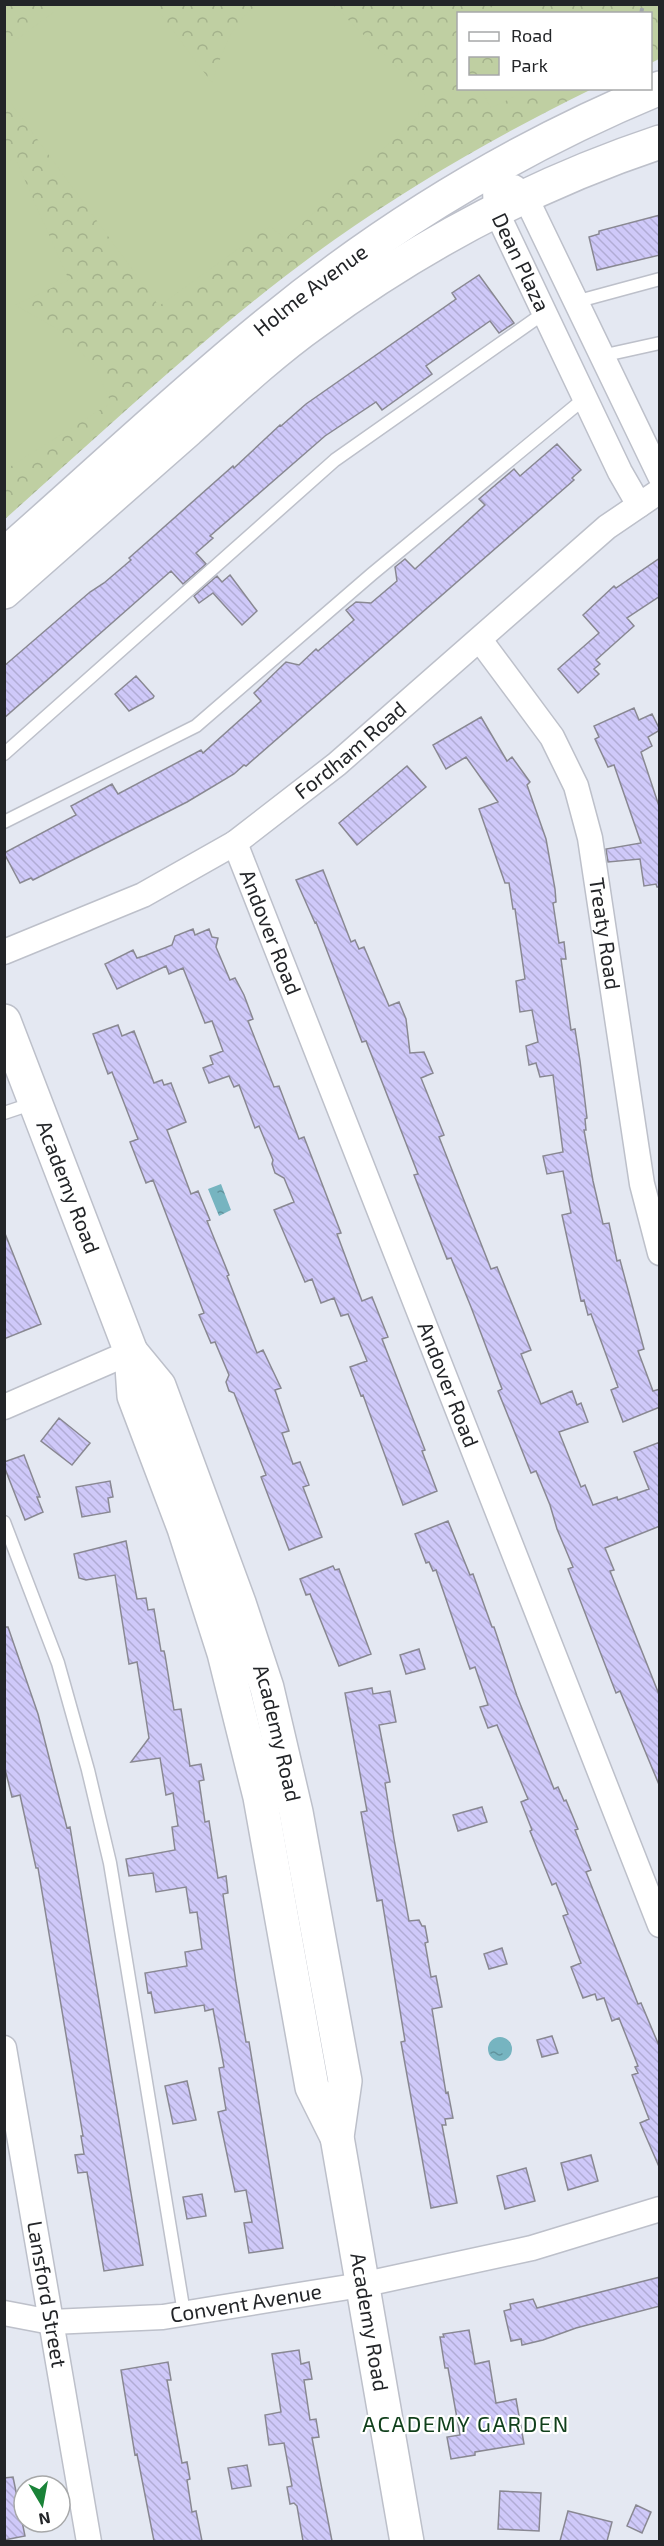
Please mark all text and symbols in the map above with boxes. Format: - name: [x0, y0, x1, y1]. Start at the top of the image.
- legend: [457, 12, 652, 90]
- text: Road: [511, 24, 552, 46]
- text: Park: [511, 54, 548, 76]
- street label: Dean Plaza: [488, 209, 556, 315]
- street label: Holme Avenue: [248, 238, 371, 341]
- street label: Fordham Road: [289, 695, 411, 803]
- street label: Andover Road: [236, 866, 307, 998]
- street label: Treaty Road: [585, 876, 627, 991]
- street label: Academy Road: [32, 1117, 106, 1257]
- street label: Andover Road: [413, 1318, 485, 1450]
- street label: Academy Road: [249, 1661, 307, 1804]
- street label: Lansford Street: [23, 2219, 73, 2369]
- street label: Academy Road: [346, 2251, 395, 2393]
- street label: Convent Avenue: [168, 2278, 323, 2327]
- district label: ACADEMY GARDEN: [362, 2410, 570, 2436]
- north arrow: [12, 2474, 72, 2534]
- text: N: [37, 2509, 52, 2530]

